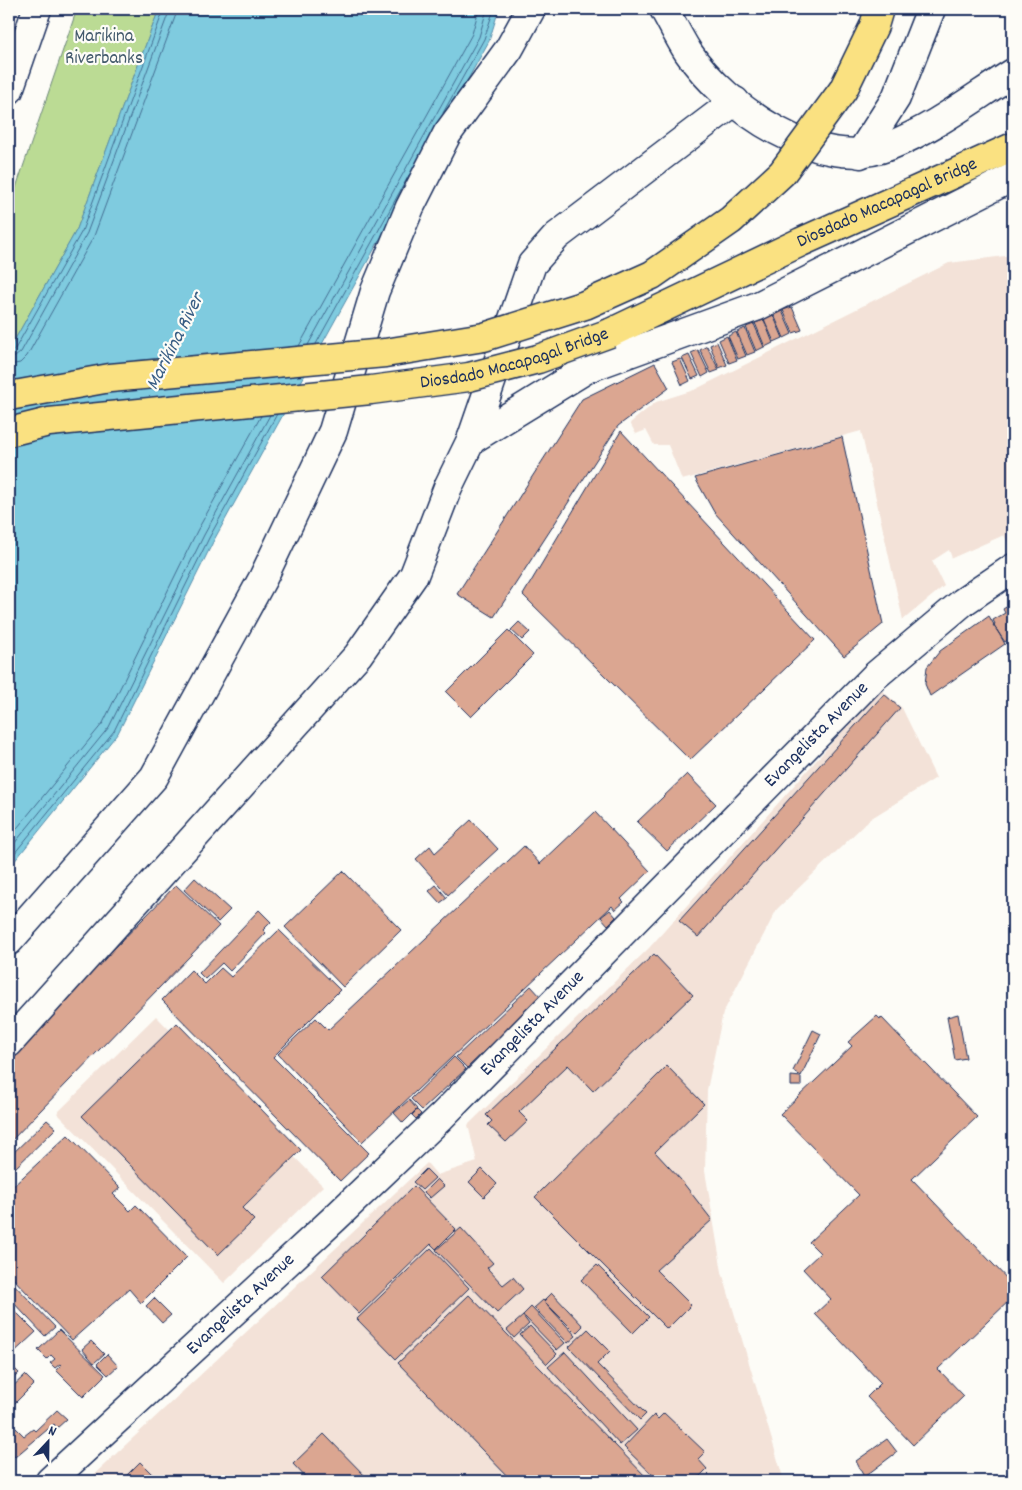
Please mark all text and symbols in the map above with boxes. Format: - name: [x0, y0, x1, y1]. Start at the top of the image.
- park label: Marikina Riverbanks: [65, 24, 143, 73]
- street label: Diosdado Macapagal Bridge: [793, 151, 982, 256]
- water label: Marikina River: [140, 286, 214, 395]
- street label: Diosdado Macapagal Bridge: [418, 321, 613, 397]
- street label: Evangelista Avenue: [758, 676, 875, 794]
- street label: Evangelista Avenue: [474, 965, 591, 1083]
- street label: Evangelista Avenue: [181, 1248, 301, 1362]
- north arrow: [22, 1418, 72, 1468]
- text: N: [45, 1421, 59, 1442]

